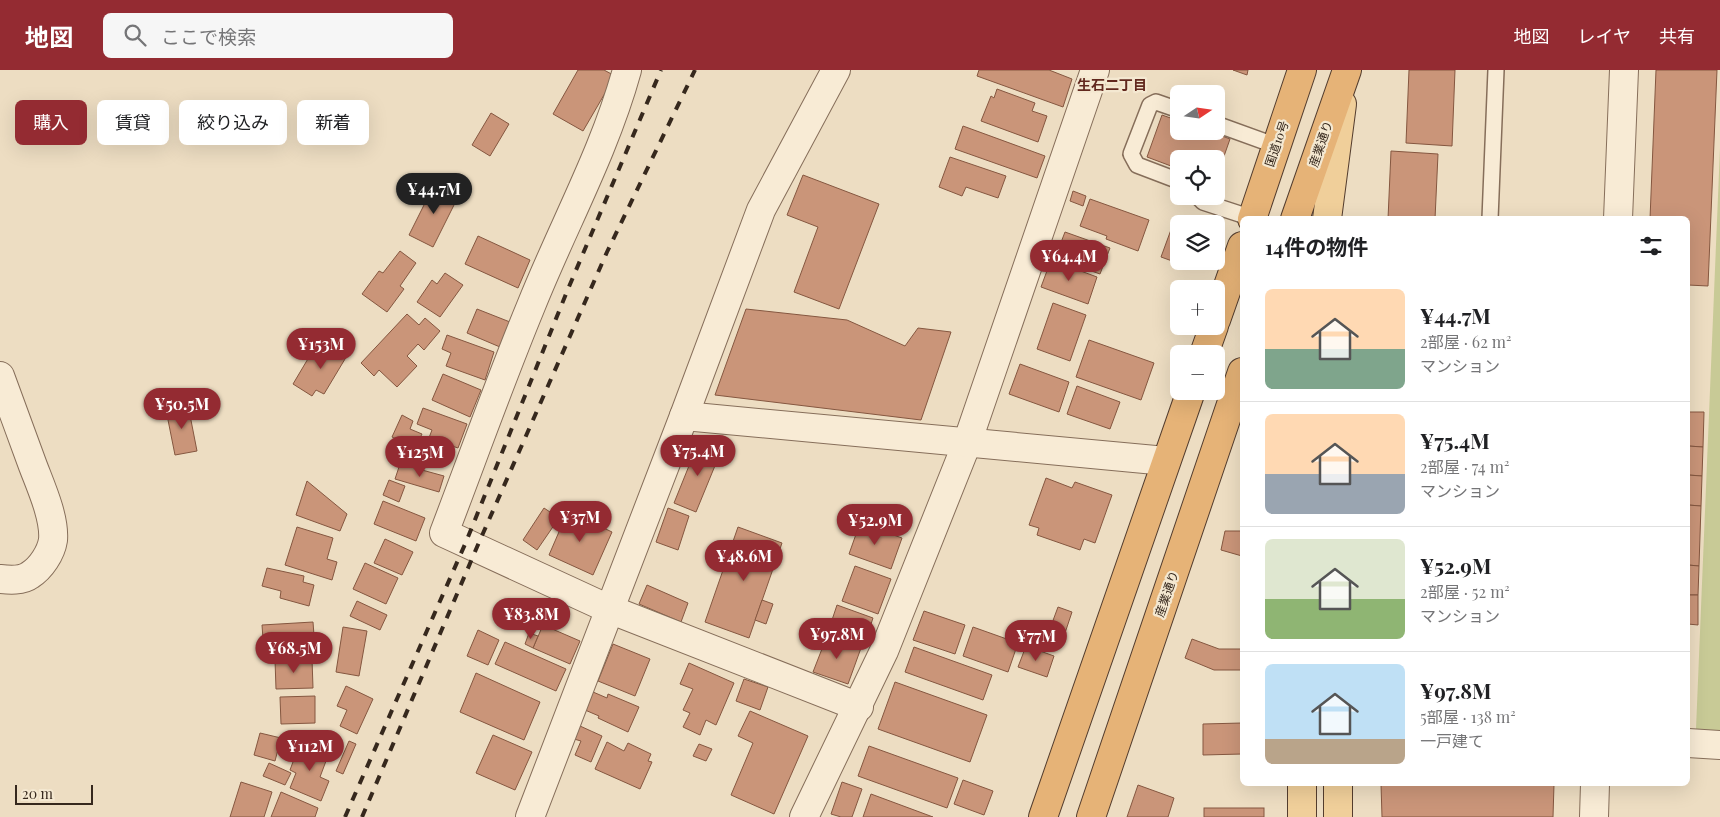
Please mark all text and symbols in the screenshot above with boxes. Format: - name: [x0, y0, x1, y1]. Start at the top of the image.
- search box: [103, 13, 453, 58]
- text: 地図: [25, 20, 73, 52]
- icon: search: [121, 21, 149, 49]
- text: ここで検索: [161, 23, 256, 49]
- text: 地図: [1514, 24, 1550, 48]
- text: レイヤ: [1578, 24, 1631, 48]
- text: 共有: [1659, 24, 1695, 48]
- district label: 生石二丁目: [1077, 75, 1147, 94]
- north arrow: [1170, 85, 1225, 140]
- map controls: [1170, 85, 1225, 400]
- chip: 購入: [15, 100, 87, 145]
- chip: 賃貸: [97, 100, 169, 145]
- chip: 絞り込み: [179, 100, 287, 145]
- chip: 新着: [297, 100, 369, 145]
- street label: 産業通り: [1305, 118, 1335, 169]
- street label: 国道10号: [1261, 119, 1291, 169]
- button: locate: [1170, 150, 1225, 205]
- pin: ¥44.7M: [393, 172, 475, 215]
- text: ¥44.7M: [407, 178, 461, 199]
- button: layers: [1170, 215, 1225, 270]
- text: 14件の物件: [1265, 232, 1368, 260]
- icon: filters: [1637, 232, 1665, 260]
- pin: ¥64.4M: [1028, 240, 1110, 282]
- text: ¥64.4M: [1041, 245, 1097, 266]
- button: +: [1170, 280, 1225, 335]
- text: ¥44.7M: [1420, 301, 1491, 329]
- icon: home: [1305, 309, 1365, 369]
- pin: ¥153M: [286, 328, 356, 370]
- text: 2部屋 · 62 m²: [1420, 331, 1511, 352]
- text: ¥153M: [298, 333, 344, 354]
- button: −: [1170, 345, 1225, 400]
- text: マンション: [1420, 355, 1500, 376]
- pin: ¥50.5M: [141, 388, 223, 430]
- text: ¥50.5M: [155, 393, 209, 414]
- text: ¥75.4M: [1420, 426, 1490, 454]
- pin: ¥75.4M: [657, 434, 739, 477]
- icon: home: [1305, 434, 1365, 494]
- pin: ¥125M: [385, 436, 455, 478]
- text: ¥75.4M: [671, 440, 725, 461]
- text: ¥125M: [396, 441, 444, 462]
- text: 2部屋 · 74 m²: [1420, 456, 1509, 477]
- text: マンション: [1420, 480, 1500, 501]
- pin: ¥37M: [550, 500, 610, 543]
- pin: ¥52.9M: [834, 504, 916, 546]
- text: ¥37M: [560, 506, 600, 527]
- text: ¥52.9M: [848, 509, 902, 530]
- pin: ¥48.6M: [703, 540, 785, 582]
- text: ¥48.6M: [716, 545, 772, 566]
- text: ¥52.9M: [1420, 551, 1491, 579]
- icon: home: [1305, 559, 1365, 619]
- street label: 産業通り: [1151, 568, 1181, 619]
- text: 2部屋 · 52 m²: [1420, 581, 1510, 602]
- pin: ¥83.8M: [490, 598, 572, 640]
- text: ¥83.8M: [503, 603, 559, 624]
- text: マンション: [1420, 605, 1500, 626]
- pin: ¥97.8M: [796, 618, 878, 660]
- pin: ¥77M: [1006, 620, 1066, 662]
- text: ¥97.8M: [810, 623, 864, 644]
- text: ¥77M: [1016, 625, 1056, 646]
- pin: ¥68.5M: [253, 632, 335, 674]
- text: ¥68.5M: [266, 637, 322, 658]
- text: ¥97.8M: [1420, 676, 1492, 704]
- icon: home: [1305, 684, 1365, 744]
- text: 5部屋 · 138 m²: [1420, 706, 1516, 727]
- pin: ¥112M: [275, 730, 345, 772]
- text: 一戸建て: [1420, 730, 1484, 751]
- text: ¥112M: [287, 735, 333, 756]
- scale bar: [15, 782, 92, 805]
- text: 20 m: [22, 784, 53, 803]

